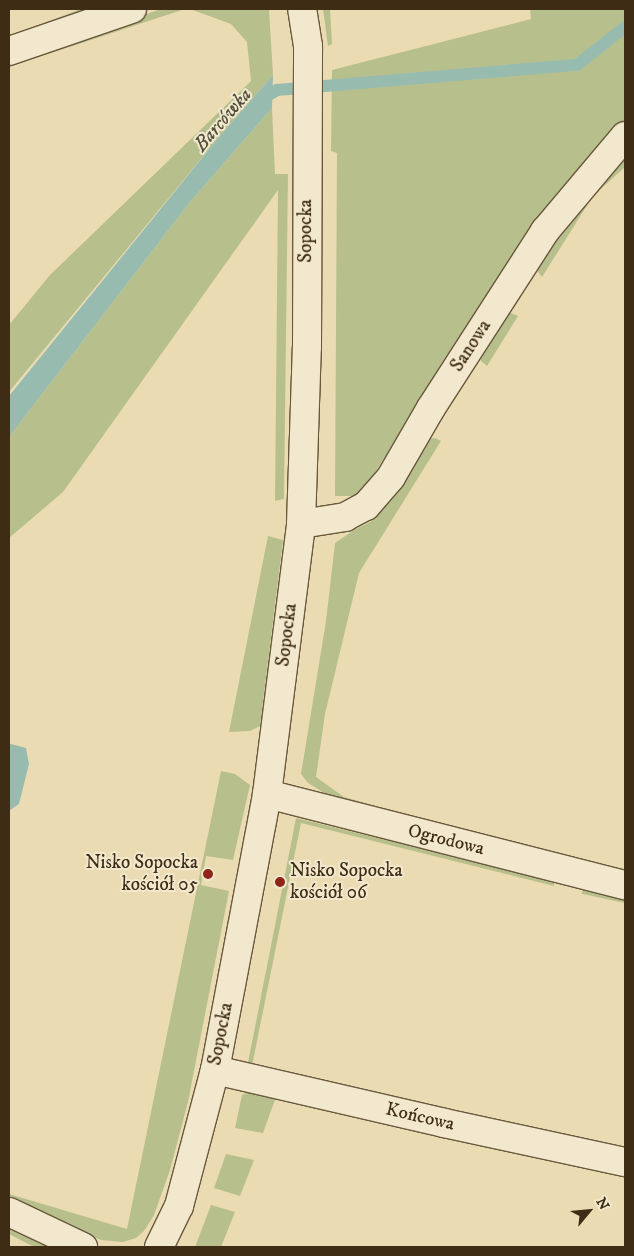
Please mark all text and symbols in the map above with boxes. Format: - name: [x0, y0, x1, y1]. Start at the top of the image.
- water label: Barcówka: [189, 83, 257, 157]
- street label: Sopocka: [295, 199, 317, 263]
- street label: Sanowa: [446, 316, 496, 376]
- street label: Sopocka: [272, 602, 302, 668]
- street label: Ogrodowa: [405, 820, 487, 860]
- place label: Nisko Sopocka kościół 05: [85, 852, 198, 896]
- place label: Nisko Sopocka kościół 06: [290, 860, 403, 904]
- marker: Nisko Sopocka kościół 05: [202, 868, 214, 880]
- marker: Nisko Sopocka kościół 06: [274, 876, 286, 888]
- street label: Sopocka: [204, 1001, 238, 1067]
- street label: Końcowa: [383, 1098, 457, 1136]
- north arrow: [564, 1186, 614, 1236]
- text: N: [592, 1195, 613, 1213]

